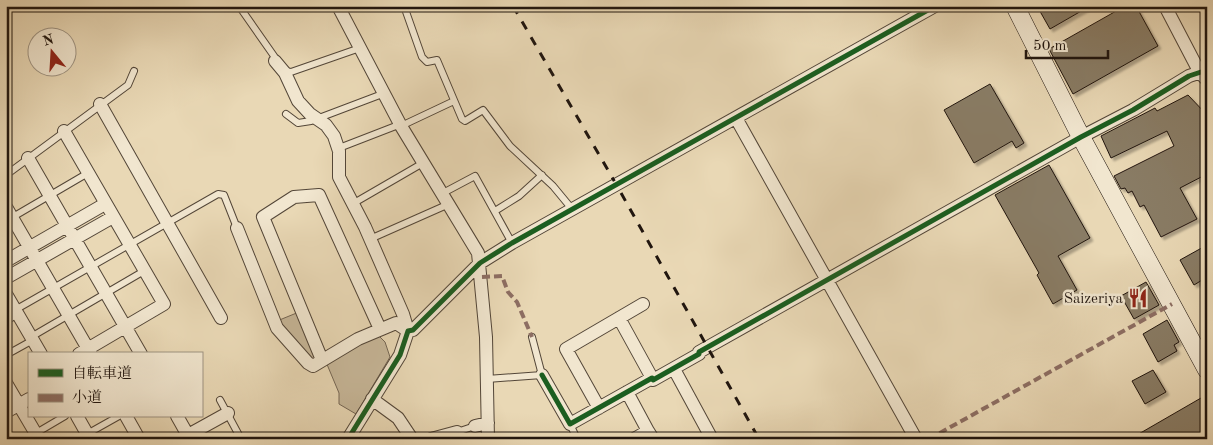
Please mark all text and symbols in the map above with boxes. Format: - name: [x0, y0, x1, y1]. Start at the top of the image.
- north arrow: [28, 28, 78, 78]
- scale bar: [1026, 28, 1108, 60]
- text: N: [41, 32, 56, 49]
- text: 50 m: [1033, 39, 1067, 54]
- restaurant icon: Saizeriya: [1127, 287, 1149, 309]
- place label: Saizeriya: [1064, 292, 1124, 307]
- legend: [28, 352, 202, 418]
- text: 自転車道: [72, 365, 132, 382]
- text: 小道: [72, 389, 102, 406]

